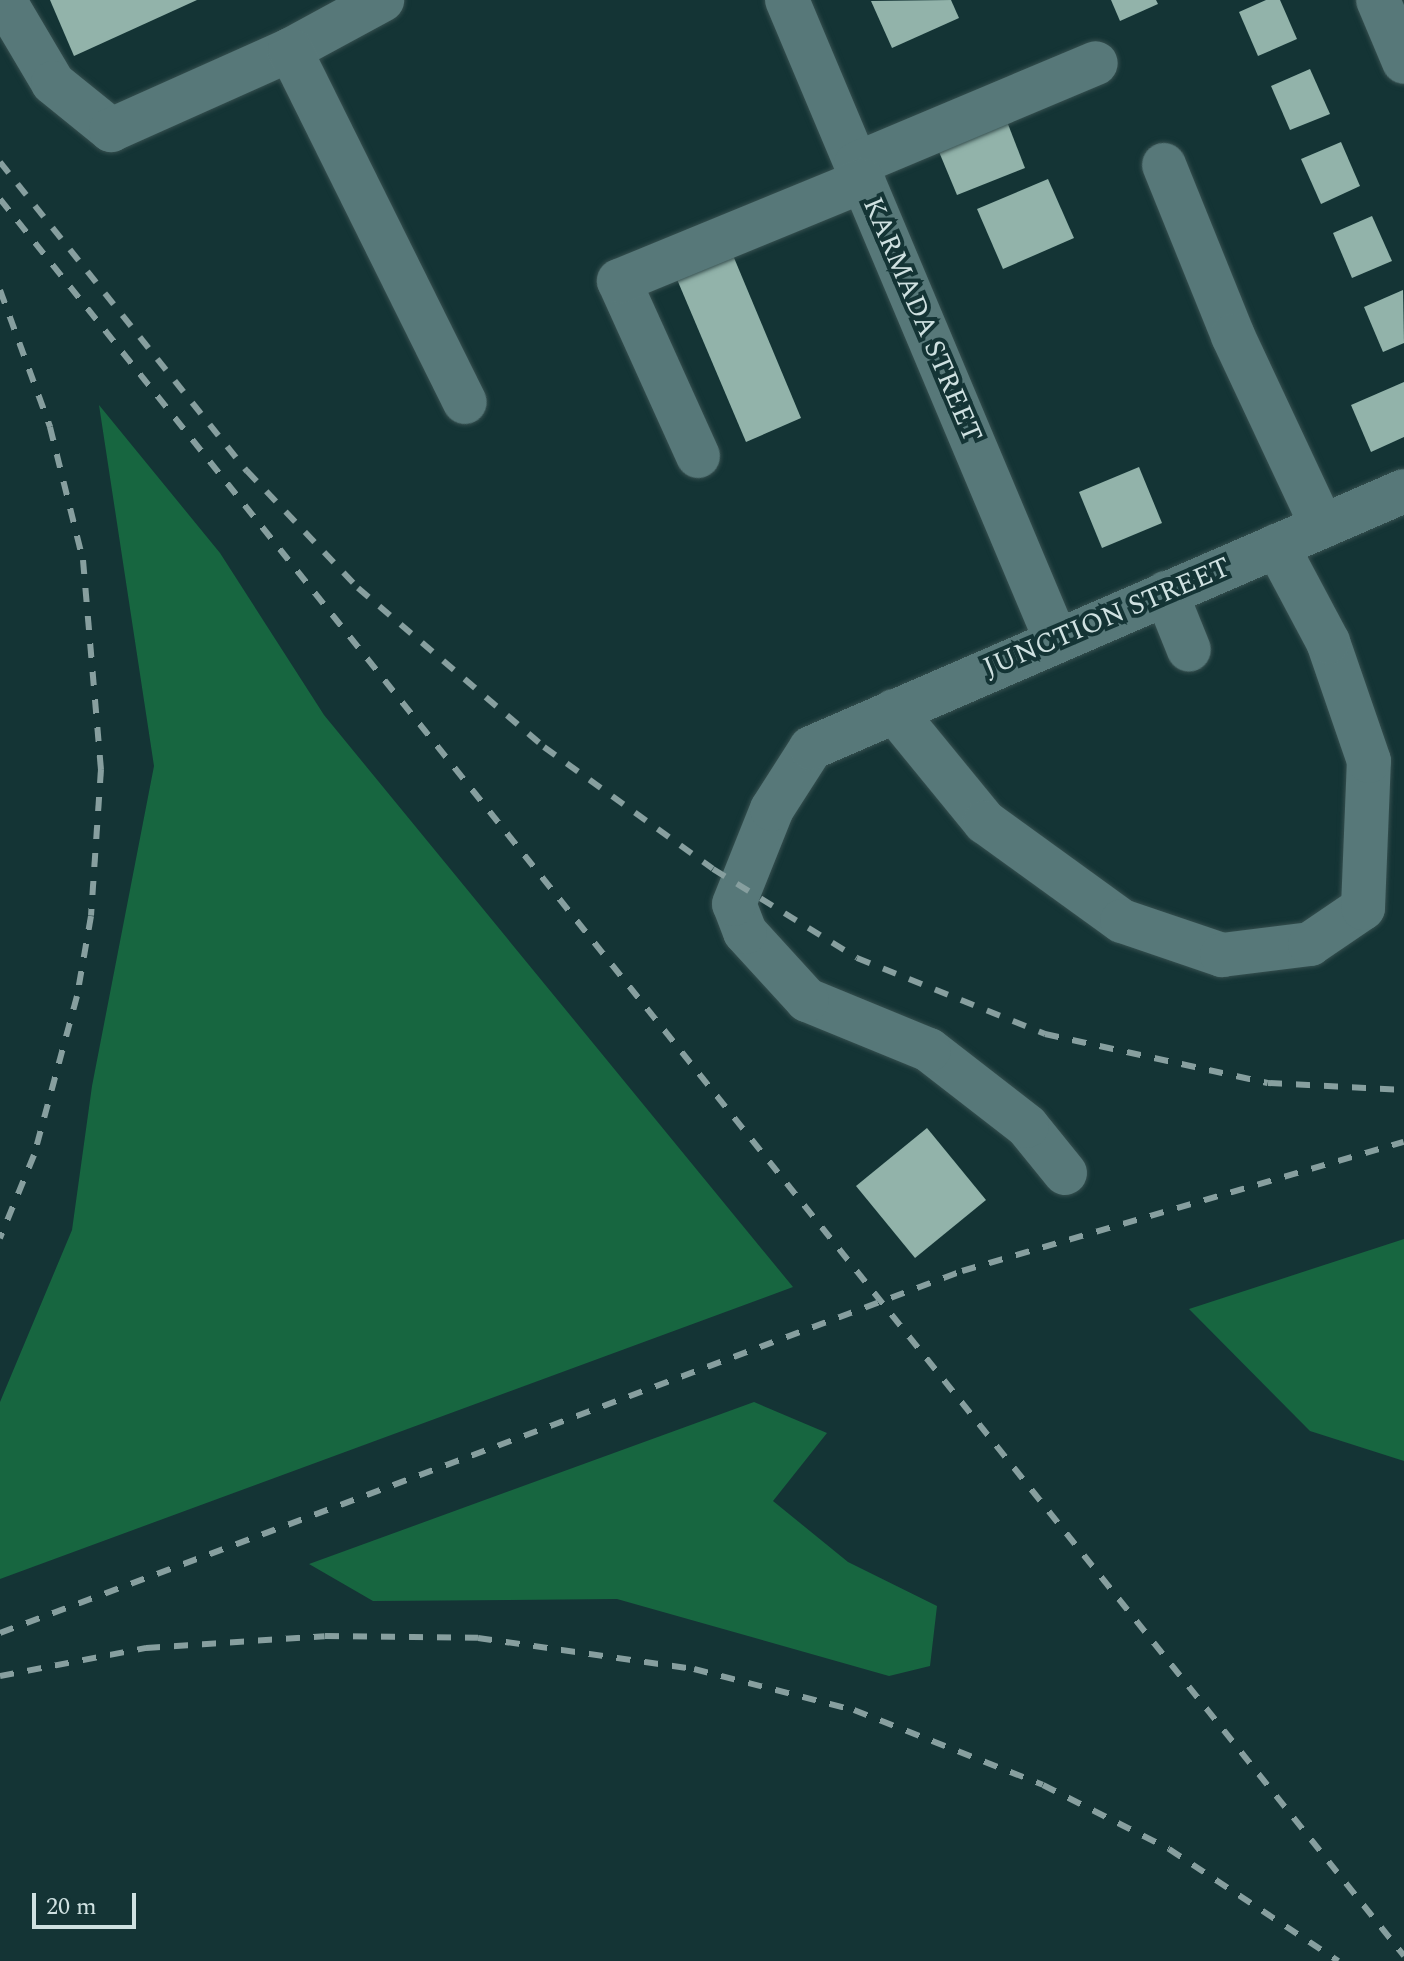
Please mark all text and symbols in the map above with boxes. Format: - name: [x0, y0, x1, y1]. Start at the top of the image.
- street label: KARMADA STREET: [855, 192, 989, 448]
- street label: JUNCTION STREET: [978, 551, 1236, 685]
- scale bar: [36, 1877, 140, 1927]
- text: 20 m: [46, 1889, 97, 1925]

